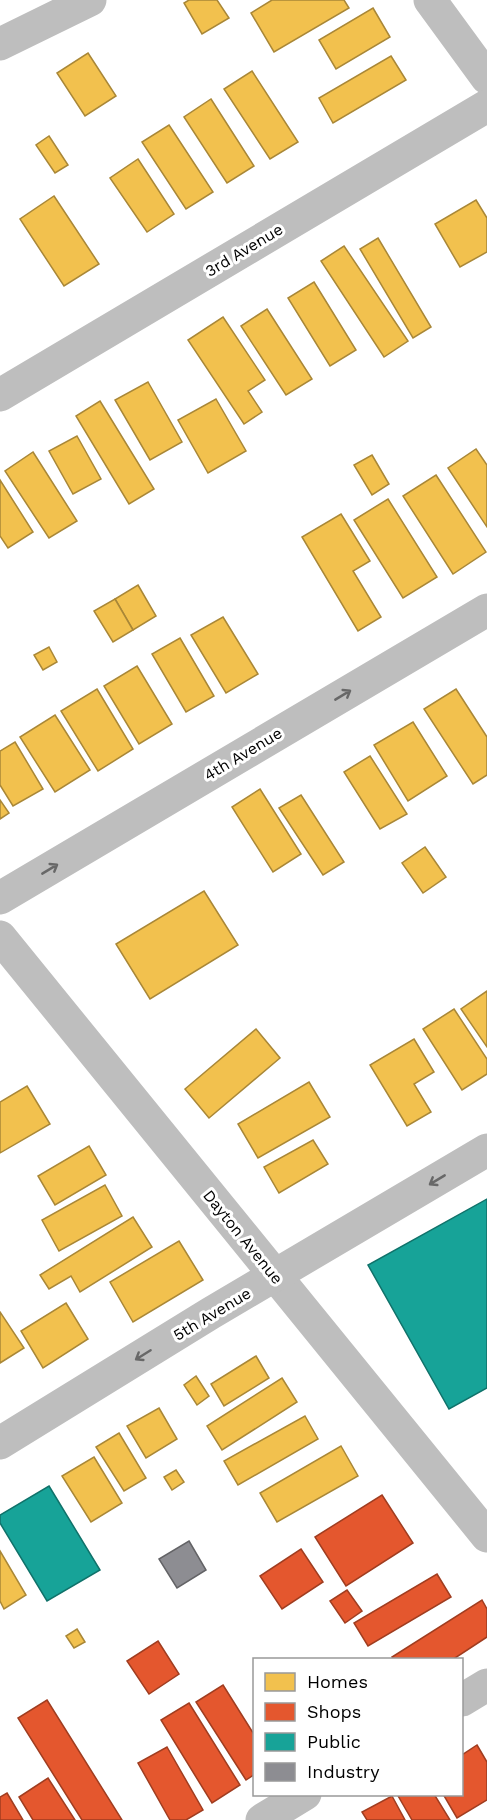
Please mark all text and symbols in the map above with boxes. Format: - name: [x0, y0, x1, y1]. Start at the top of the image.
- street label: 3rd Avenue: [202, 219, 286, 281]
- one-way arrow: [334, 689, 351, 701]
- street label: 4th Avenue: [200, 723, 286, 785]
- one-way arrow: [41, 862, 58, 874]
- one-way arrow: [429, 1175, 446, 1187]
- street label: Dayton Avenue: [199, 1186, 287, 1288]
- street label: 5th Avenue: [170, 1283, 254, 1345]
- one-way arrow: [135, 1350, 152, 1362]
- legend: [253, 1658, 463, 1796]
- text: Homes: [307, 1671, 368, 1692]
- text: Shops: [307, 1701, 361, 1722]
- text: Public: [307, 1731, 361, 1752]
- text: Industry: [307, 1761, 380, 1782]

